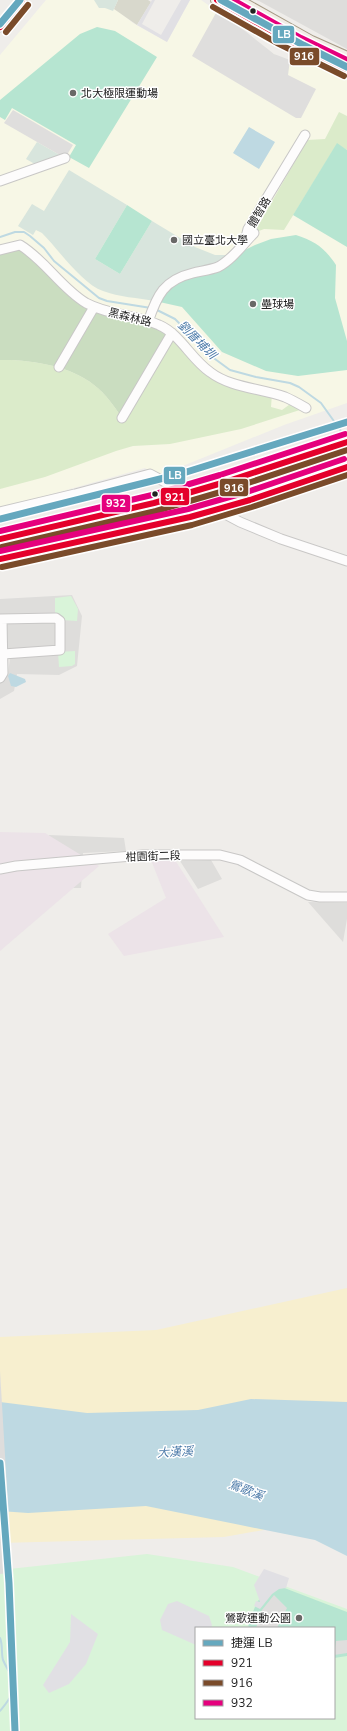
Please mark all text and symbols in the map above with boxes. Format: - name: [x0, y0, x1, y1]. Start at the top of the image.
- unlabelled marker: [248, 6, 258, 16]
- line badge: LB: [272, 25, 295, 44]
- text: LB: [277, 27, 291, 42]
- line badge: 916: [289, 47, 320, 66]
- text: 916: [294, 49, 314, 64]
- place label: 北大極限運動場: [81, 86, 158, 101]
- marker: 北大極限運動場: [68, 88, 78, 98]
- street label: 體智路: [245, 194, 274, 230]
- place label: 國立臺北大學: [182, 233, 248, 248]
- marker: 國立臺北大學: [169, 235, 179, 245]
- place label: 壘球場: [261, 297, 294, 312]
- marker: 壘球場: [248, 299, 258, 309]
- street label: 黑森林路: [107, 305, 153, 330]
- water label: 劉厝埔圳: [174, 317, 221, 364]
- line badge: LB: [163, 466, 186, 485]
- text: LB: [168, 468, 182, 483]
- line badge: 916: [219, 478, 249, 497]
- text: 916: [224, 481, 244, 496]
- line badge: 921: [160, 487, 190, 506]
- unlabelled marker: [150, 489, 160, 499]
- text: 921: [165, 490, 185, 505]
- line badge: 932: [101, 494, 131, 513]
- text: 932: [106, 496, 126, 511]
- street label: 柑園街二段: [125, 848, 181, 865]
- water label: 大漢溪: [157, 1443, 195, 1461]
- water label: 鶯歌溪: [226, 1476, 268, 1505]
- place label: 鶯歌運動公園: [225, 1611, 291, 1626]
- marker: 鶯歌運動公園: [294, 1613, 304, 1623]
- legend: [195, 1627, 335, 1719]
- text: 捷運 LB: [231, 1635, 273, 1651]
- text: 921: [231, 1655, 253, 1671]
- text: 916: [231, 1675, 253, 1691]
- text: 932: [231, 1695, 253, 1711]

